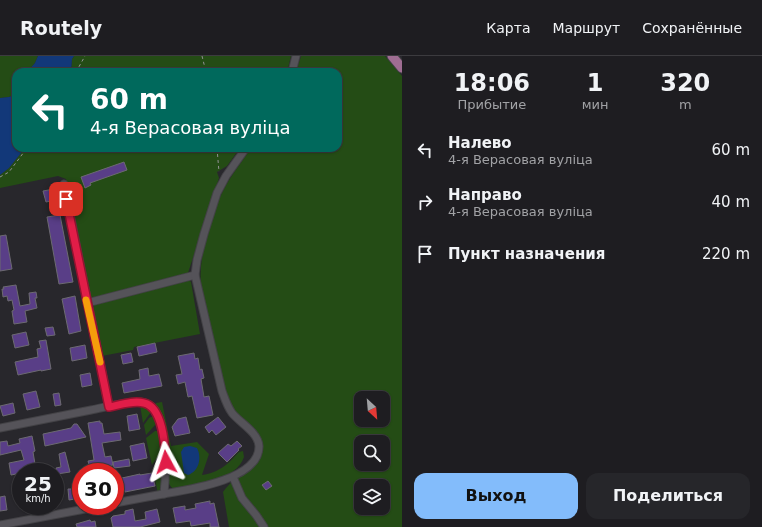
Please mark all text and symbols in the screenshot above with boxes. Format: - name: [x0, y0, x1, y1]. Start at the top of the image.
- text: Routely: [20, 17, 102, 39]
- text: Карта: [486, 20, 530, 36]
- text: Маршрут: [552, 20, 620, 36]
- text: Сохранённые: [642, 20, 742, 36]
- text: 18:06: [454, 69, 530, 97]
- text: 1: [587, 69, 603, 97]
- text: 320: [660, 69, 710, 97]
- text: 60 m: [90, 83, 168, 116]
- icon: left: [24, 84, 76, 136]
- text: Прибытие: [457, 97, 526, 112]
- text: мин: [582, 97, 609, 112]
- text: m: [679, 97, 692, 112]
- text: 4-я Верасовая вуліца: [90, 117, 291, 138]
- text: Налево: [448, 134, 512, 152]
- icon: left: [414, 139, 436, 161]
- text: 60 m: [712, 141, 750, 159]
- text: 4-я Верасовая вуліца: [448, 152, 593, 167]
- pin: [49, 182, 83, 216]
- text: Направо: [448, 186, 522, 204]
- icon: arrive: [55, 188, 77, 210]
- icon: right: [414, 191, 436, 213]
- text: 40 m: [712, 193, 750, 211]
- text: 4-я Верасовая вуліца: [448, 204, 593, 219]
- icon: arrive: [414, 243, 436, 265]
- text: Пункт назначения: [448, 245, 605, 263]
- text: 220 m: [702, 245, 750, 263]
- north arrow: [354, 391, 390, 427]
- map controls: [354, 391, 390, 515]
- button: search: [354, 435, 390, 471]
- position arrow: [145, 441, 187, 483]
- speed limit sign: 30: [72, 463, 124, 515]
- text: 25: [24, 472, 52, 496]
- button: Выход: [414, 473, 578, 519]
- button: Поделиться: [586, 473, 750, 519]
- button: layers: [354, 479, 390, 515]
- text: km/h: [25, 493, 51, 504]

